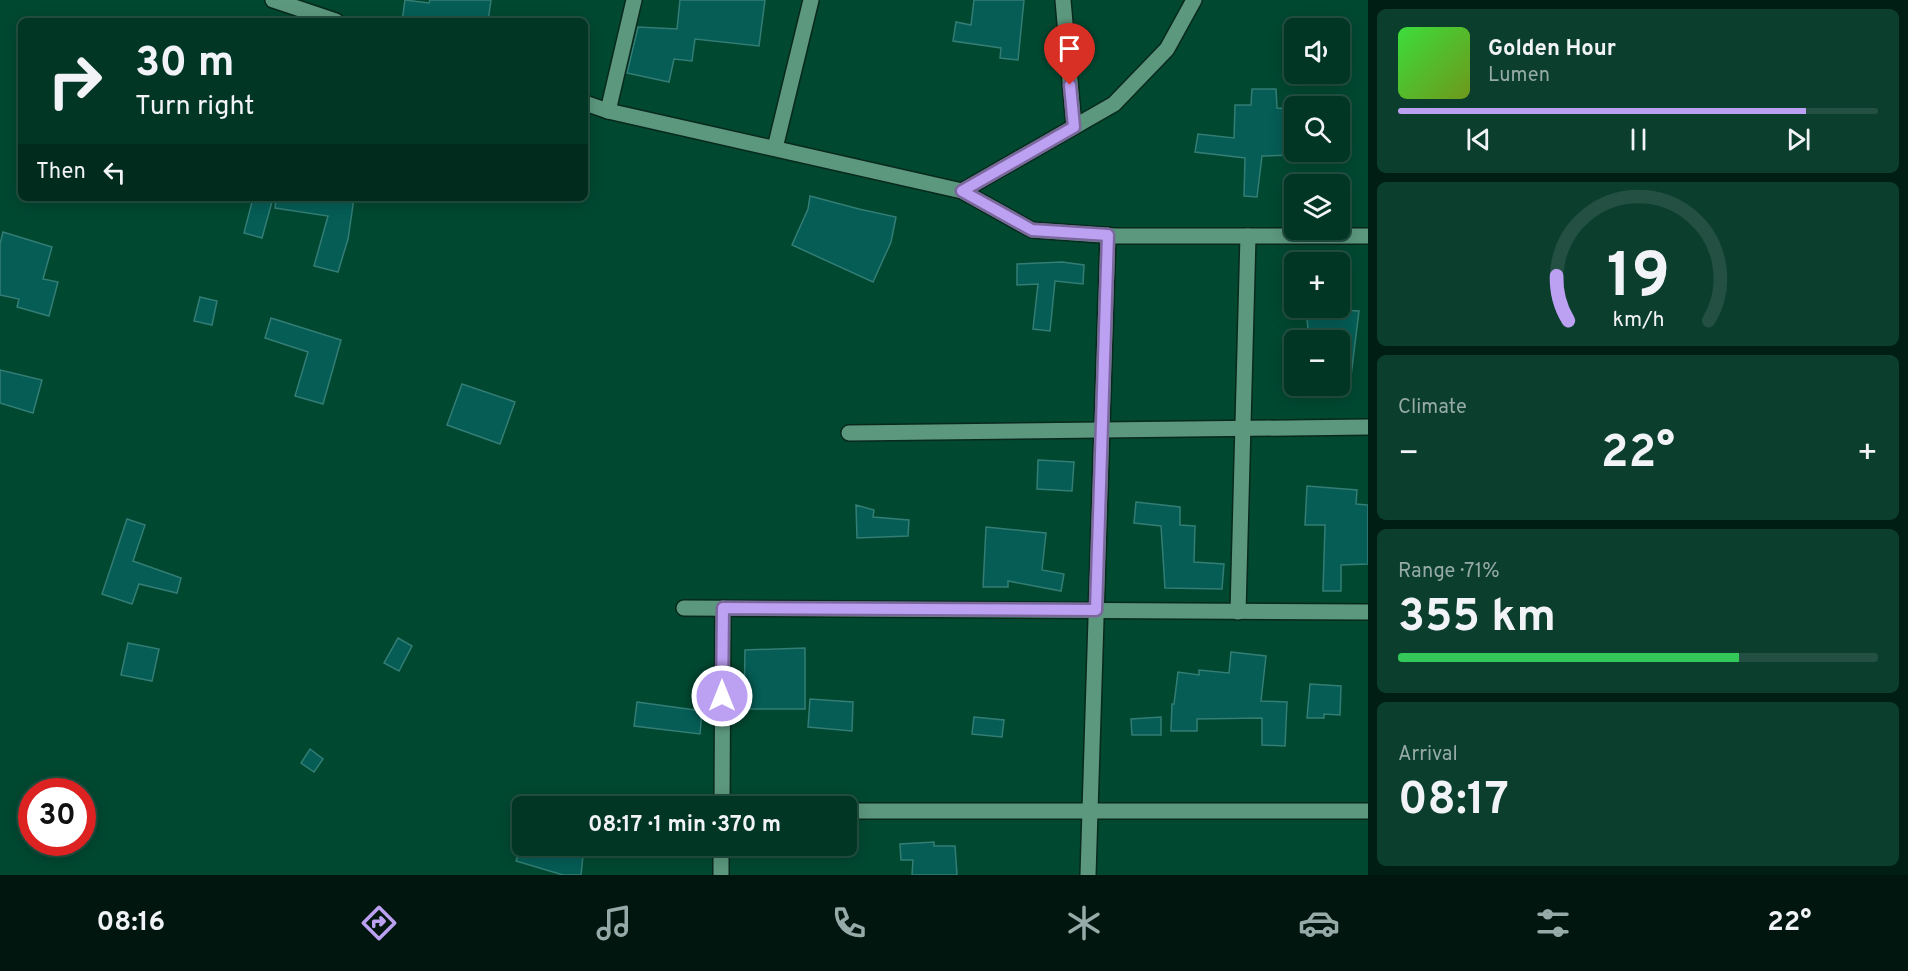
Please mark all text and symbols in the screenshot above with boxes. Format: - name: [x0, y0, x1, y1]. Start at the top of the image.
- map controls: [1284, 18, 1350, 396]
- button: sound: [1284, 18, 1350, 84]
- pin: [1044, 23, 1095, 85]
- icon: arrive: [1053, 32, 1086, 65]
- text: Golden Hour: [1488, 36, 1616, 63]
- text: 30 m: [135, 38, 234, 91]
- icon: right: [36, 42, 114, 120]
- text: Lumen: [1488, 63, 1550, 89]
- text: Turn right: [135, 90, 254, 124]
- button: search: [1284, 96, 1350, 162]
- icon: previous: [1462, 123, 1495, 156]
- icon: pause: [1622, 123, 1655, 156]
- icon: next: [1782, 123, 1815, 156]
- icon: left: [98, 156, 131, 189]
- text: Then: [36, 159, 86, 186]
- button: layers: [1284, 174, 1350, 240]
- text: 19: [1606, 240, 1670, 319]
- button: +: [1284, 252, 1350, 318]
- text: km/h: [1612, 308, 1664, 335]
- button: −: [1284, 330, 1350, 396]
- text: Climate: [1398, 395, 1467, 421]
- text: 22°: [1601, 426, 1675, 483]
- text: −: [1398, 434, 1419, 476]
- text: +: [1857, 434, 1878, 476]
- text: Range · 71%: [1398, 559, 1500, 585]
- text: 355 km: [1398, 590, 1556, 647]
- position arrow: [690, 664, 754, 728]
- text: Arrival: [1398, 742, 1458, 768]
- text: 08:17: [1398, 773, 1509, 830]
- speed limit sign: 30: [18, 778, 96, 856]
- text: 08:17 · 1 min · 370 m: [588, 812, 781, 839]
- icon: directions: [358, 902, 400, 944]
- icon: music: [593, 902, 635, 944]
- icon: phone: [828, 902, 870, 944]
- icon: climate: [1063, 902, 1105, 944]
- icon: car: [1298, 902, 1340, 944]
- icon: filters: [1532, 902, 1574, 944]
- text: 08:16: [96, 906, 165, 940]
- text: 22°: [1767, 906, 1812, 940]

